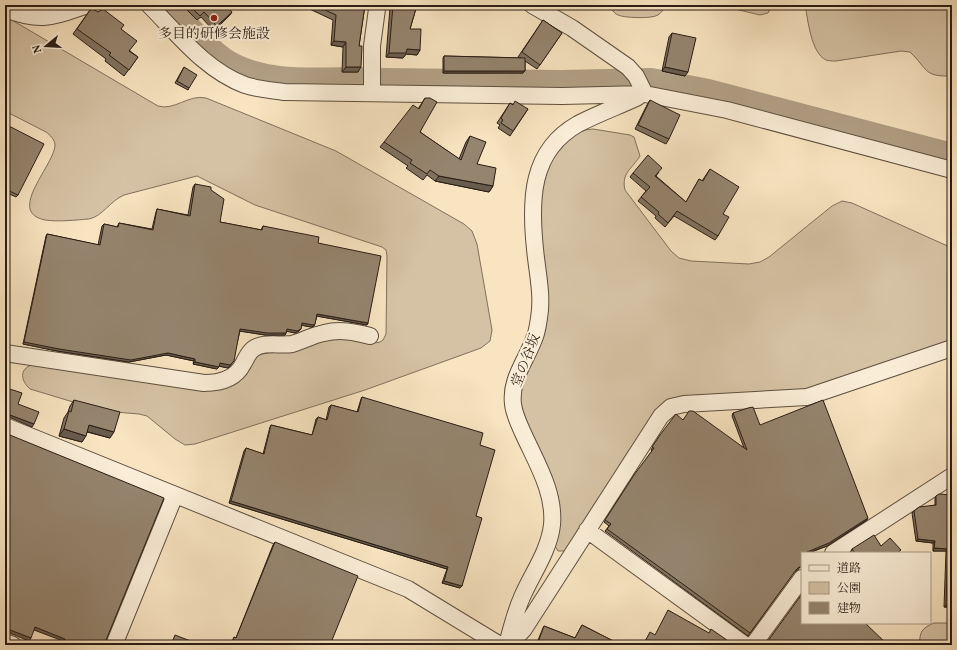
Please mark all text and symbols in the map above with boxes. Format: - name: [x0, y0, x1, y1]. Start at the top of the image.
- marker: 多目的研修会施設: [209, 13, 219, 23]
- place label: 多目的研修会施設: [158, 25, 270, 44]
- north arrow: [26, 26, 66, 66]
- text: N: [30, 43, 46, 55]
- street label: 堂の谷坂: [507, 331, 545, 390]
- legend: [801, 552, 931, 624]
- text: 道路: [837, 561, 861, 577]
- text: 公園: [837, 581, 861, 597]
- text: 建物: [837, 601, 861, 617]

